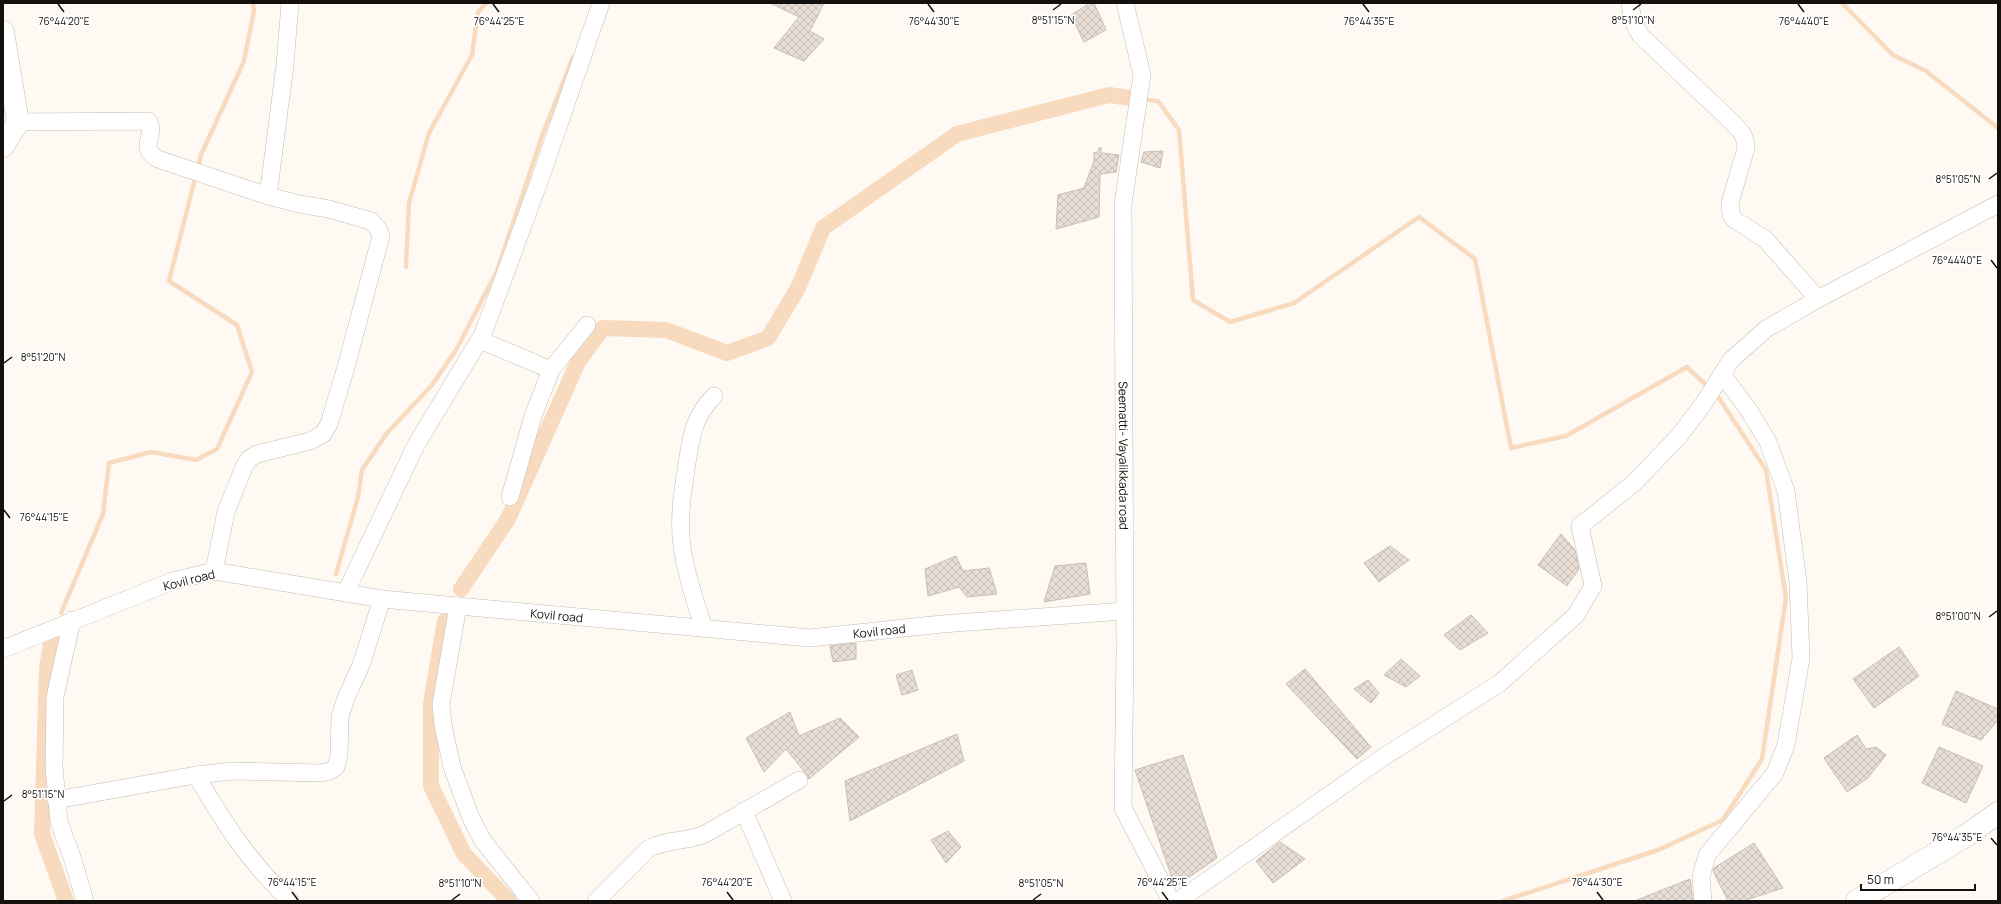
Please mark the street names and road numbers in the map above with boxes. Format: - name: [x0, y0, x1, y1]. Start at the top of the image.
- street label: Seematti- Vayalikkada road: [1115, 381, 1133, 530]
- street label: Kovil road: [161, 565, 217, 595]
- street label: Kovil road: [530, 604, 584, 626]
- street label: Kovil road: [852, 619, 906, 642]

